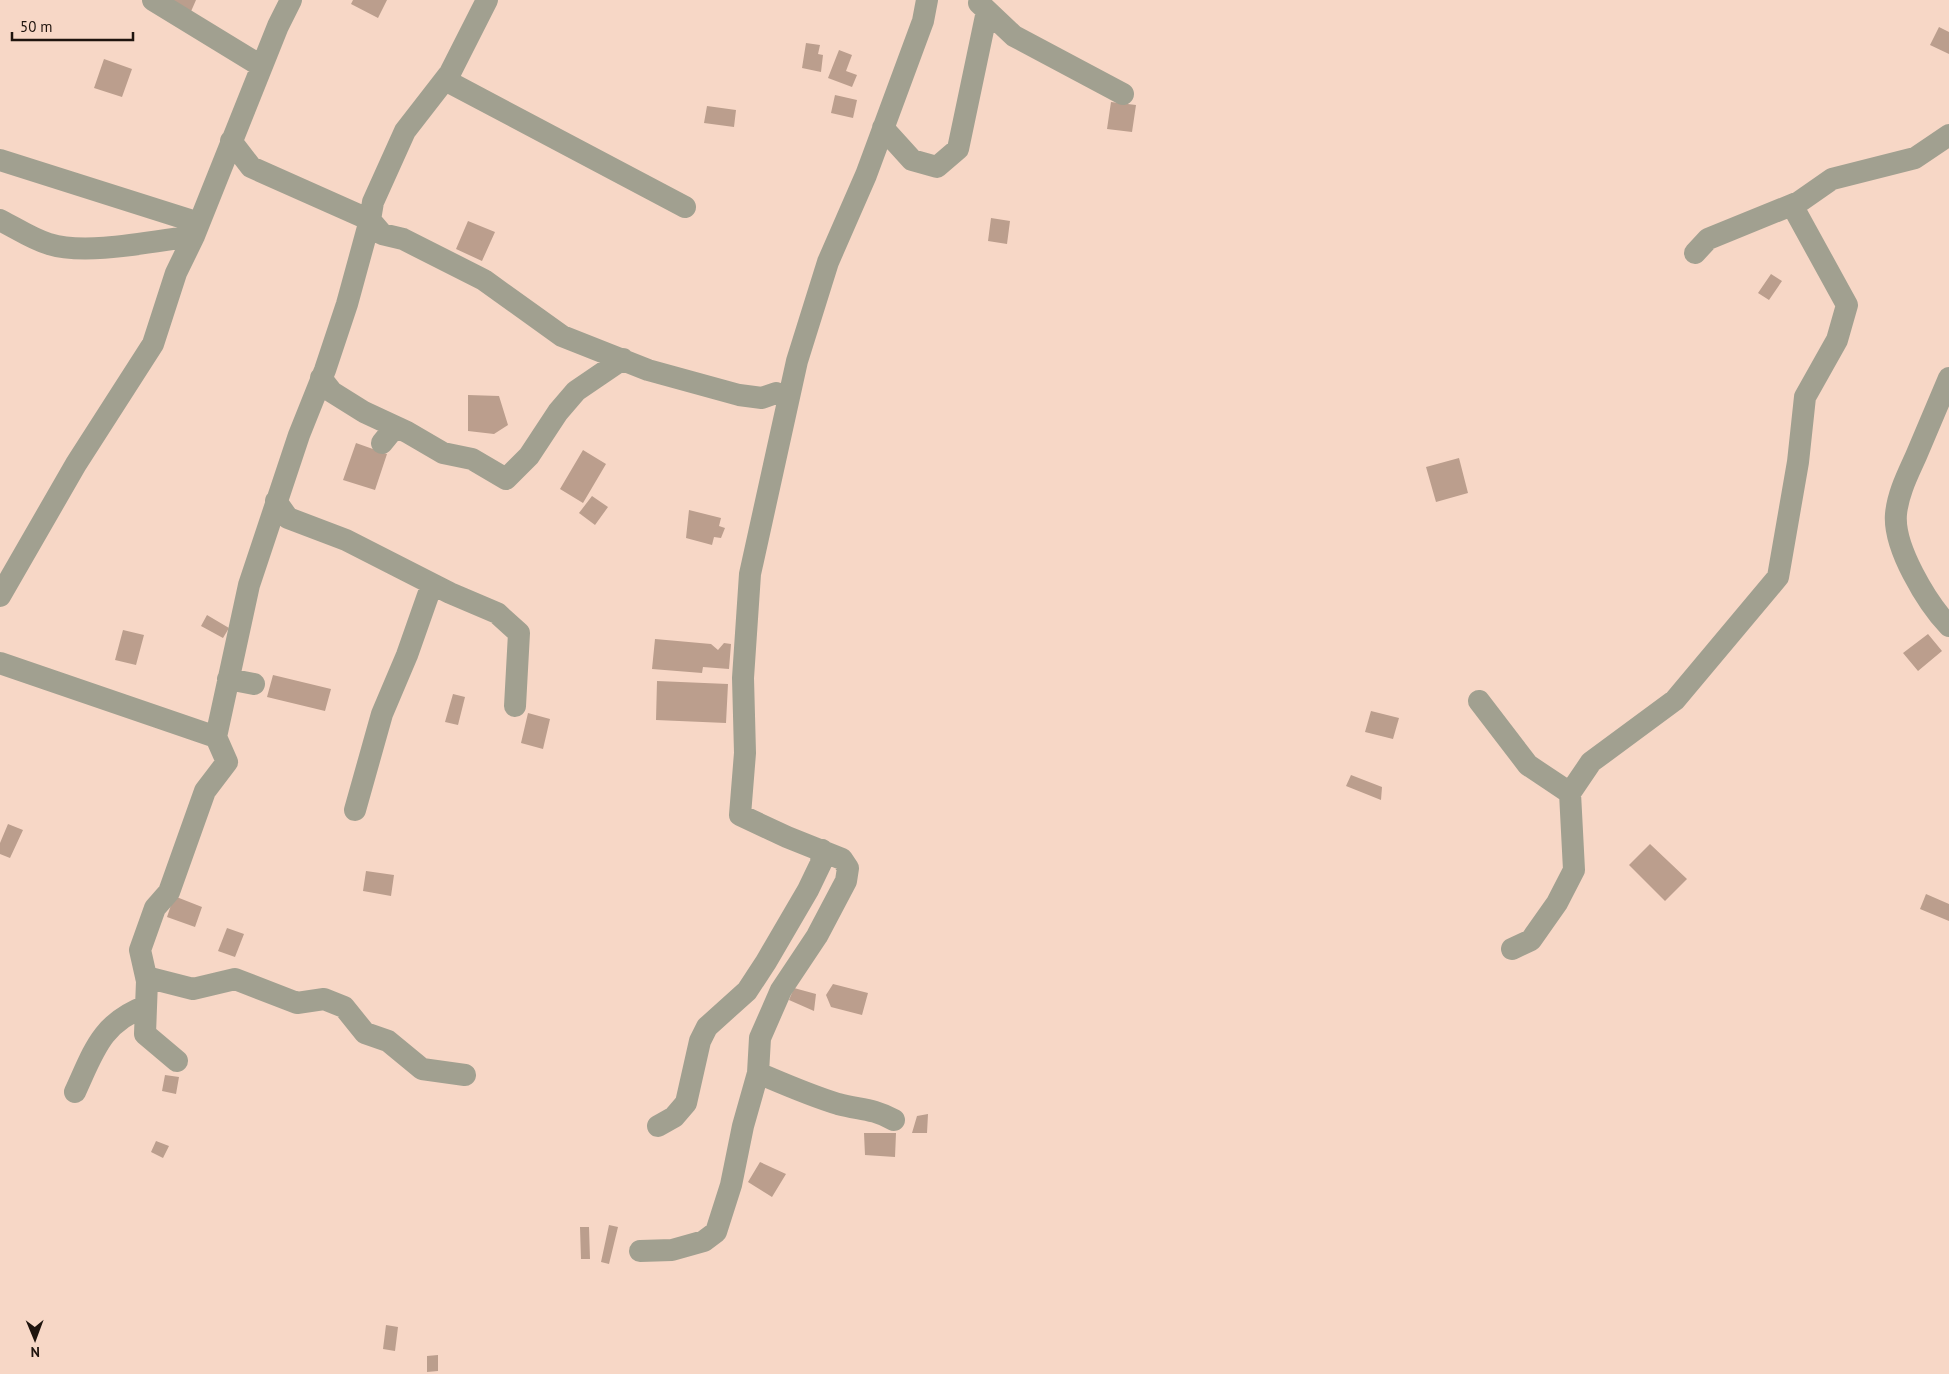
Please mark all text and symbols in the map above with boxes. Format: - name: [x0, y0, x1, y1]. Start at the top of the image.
- scale bar: [12, 10, 134, 42]
- text: 50 m: [20, 17, 53, 36]
- north arrow: [10, 1314, 60, 1364]
- text: N: [30, 1343, 40, 1361]

